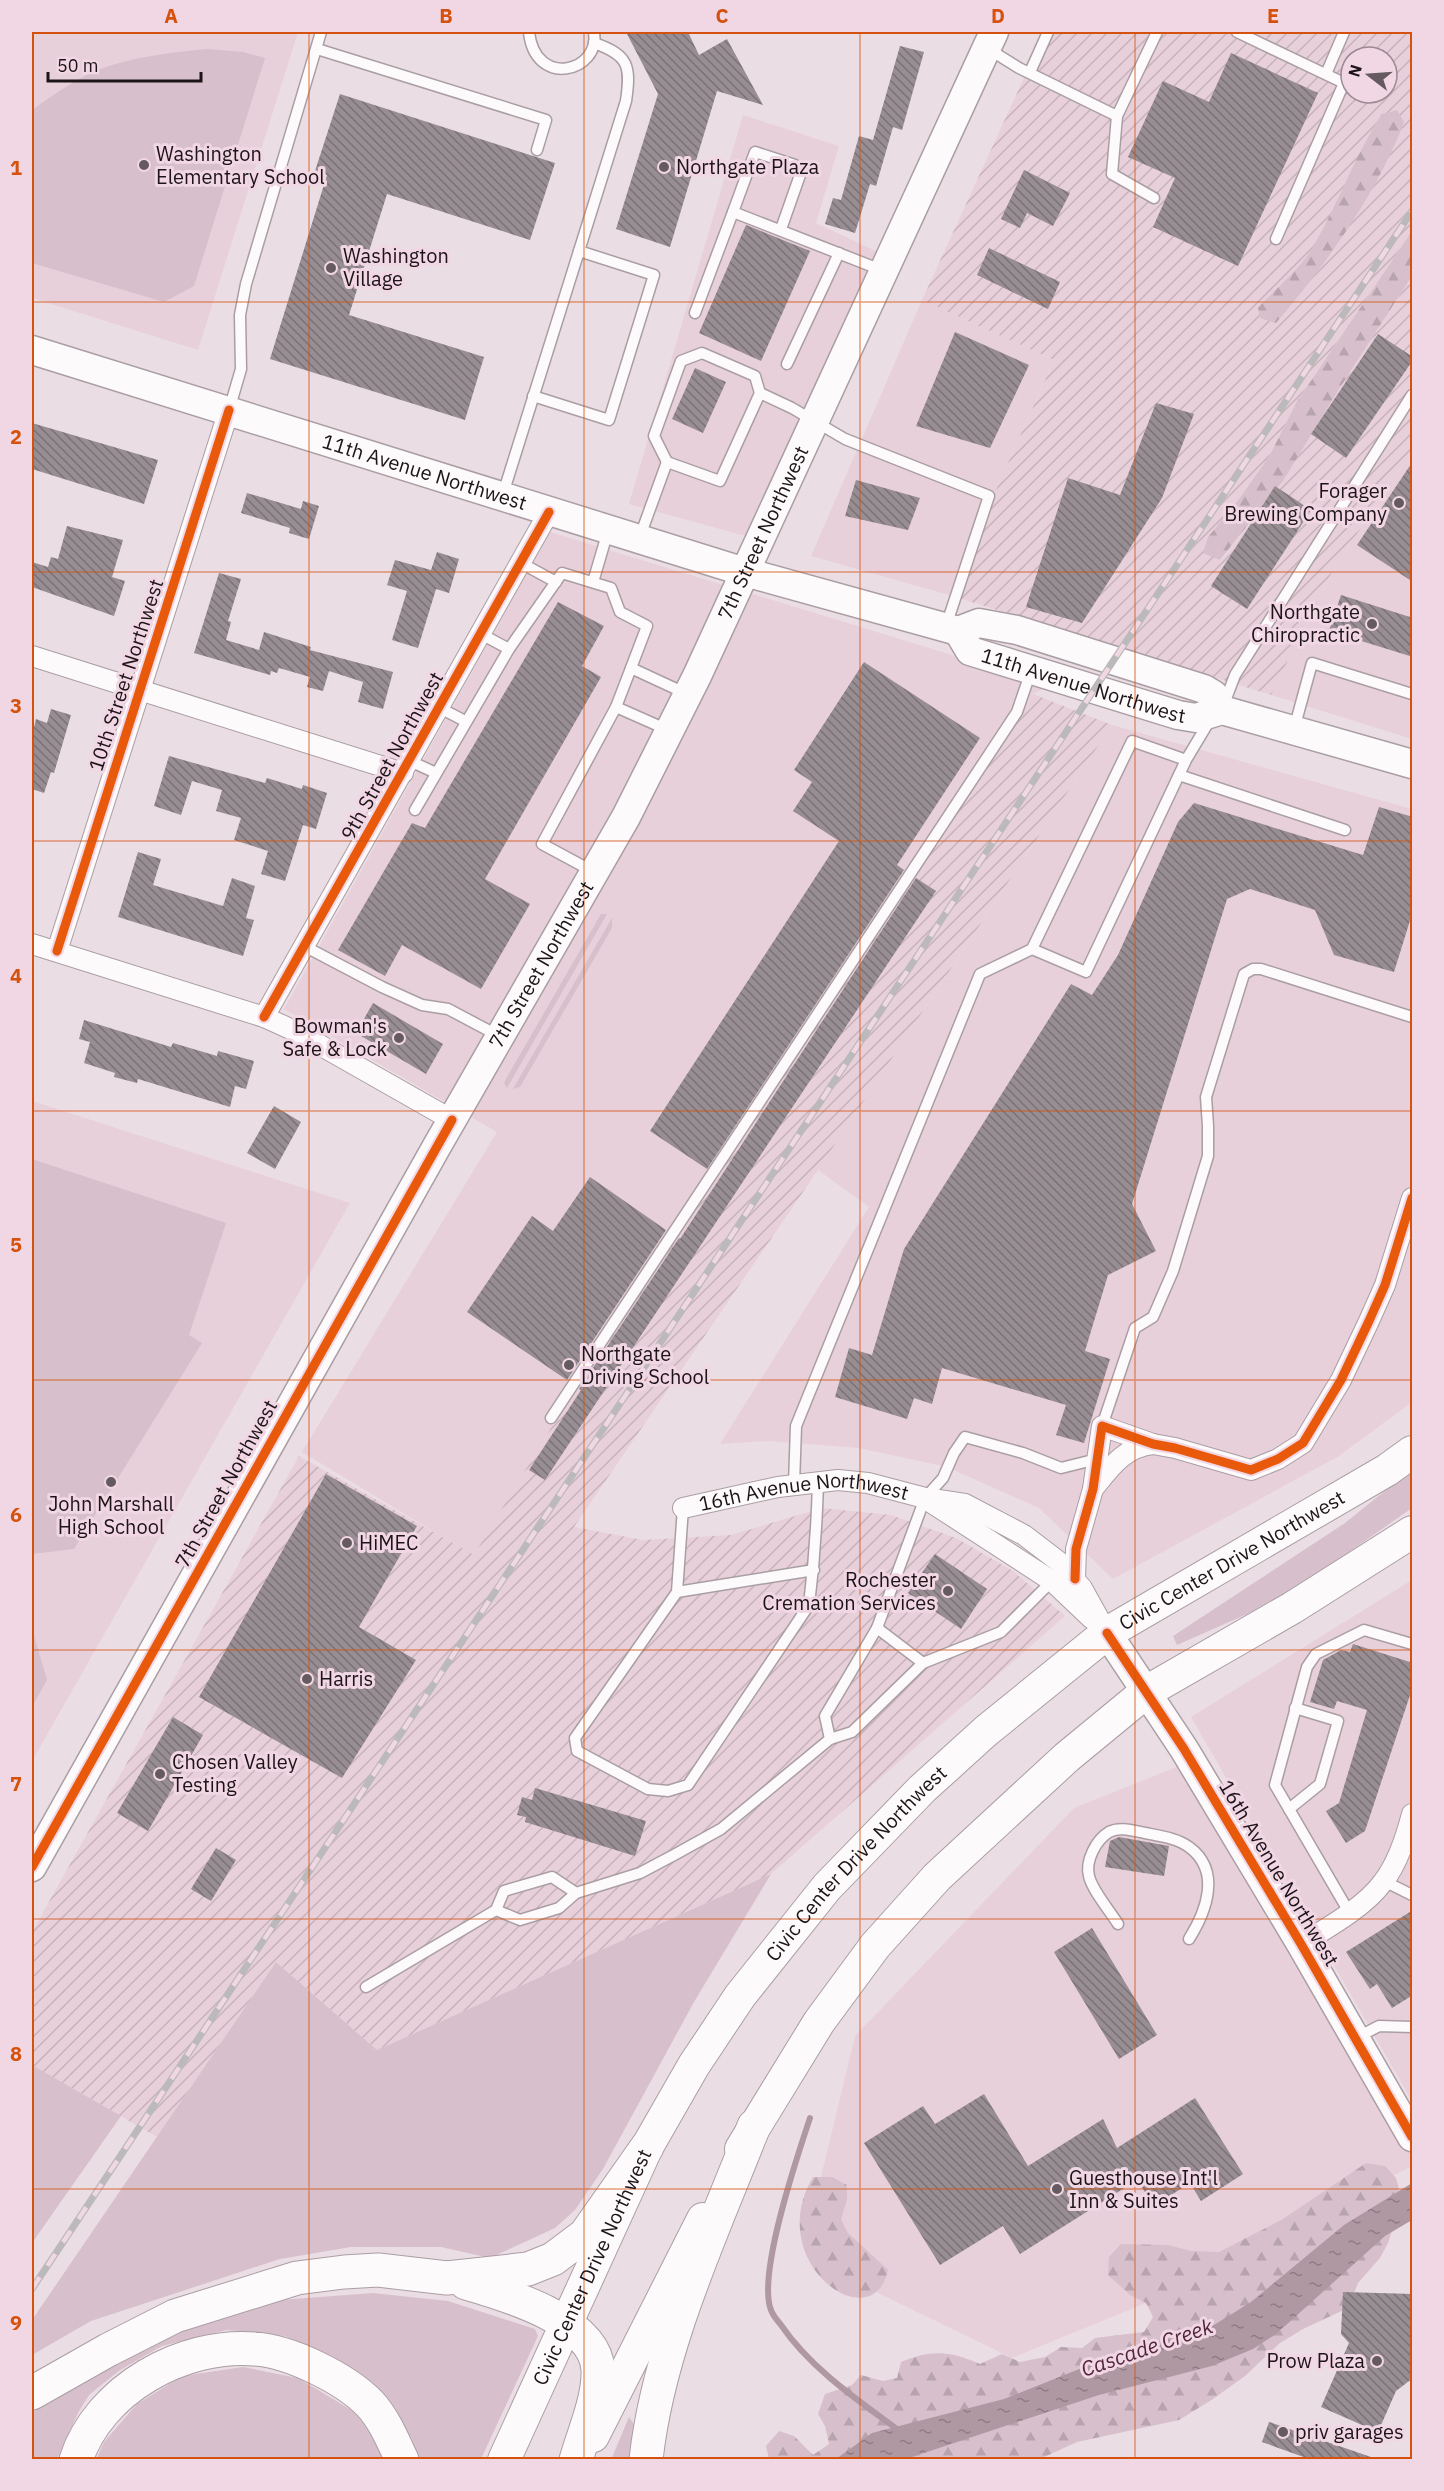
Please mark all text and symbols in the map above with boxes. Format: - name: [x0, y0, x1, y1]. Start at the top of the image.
- text: A: [164, 2, 178, 29]
- text: B: [439, 2, 453, 29]
- text: C: [715, 2, 729, 29]
- text: D: [991, 2, 1005, 29]
- text: E: [1267, 2, 1279, 29]
- scale bar: [48, 45, 201, 83]
- north arrow: [1339, 45, 1399, 105]
- text: 50 m: [57, 54, 99, 77]
- text: N: [1343, 62, 1366, 79]
- place label: Washington Elementary School: [156, 140, 325, 190]
- place label: Northgate Plaza: [676, 153, 819, 180]
- text: 1: [10, 154, 22, 181]
- marker: Washington Elementary School: [137, 158, 151, 172]
- marker: Northgate Plaza: [657, 160, 671, 174]
- place label: Washington Village: [343, 242, 449, 292]
- marker: Washington Village: [324, 261, 338, 275]
- text: 2: [10, 423, 22, 450]
- street label: 11th Avenue Northwest: [319, 427, 530, 516]
- street label: 7th Street Northwest: [711, 441, 814, 624]
- place label: Forager Brewing Company: [1224, 477, 1387, 527]
- marker: Forager Brewing Company: [1392, 496, 1406, 510]
- street label: 10th Street Northwest: [82, 575, 169, 774]
- place label: Northgate Chiropractic: [1251, 598, 1360, 648]
- marker: Northgate Chiropractic: [1365, 617, 1379, 631]
- street label: 11th Avenue Northwest: [978, 641, 1188, 729]
- street label: 9th Street Northwest: [334, 667, 449, 845]
- text: 3: [10, 692, 22, 719]
- street label: 7th Street Northwest: [482, 876, 599, 1053]
- text: 4: [10, 962, 22, 989]
- place label: Bowman's Safe & Lock: [282, 1012, 387, 1062]
- marker: Bowman's Safe & Lock: [392, 1031, 406, 1045]
- text: 5: [10, 1231, 22, 1258]
- place label: Northgate Driving School: [581, 1340, 709, 1390]
- marker: Northgate Driving School: [562, 1358, 576, 1372]
- street label: 7th Street Northwest: [168, 1395, 283, 1573]
- street label: 16th Avenue Northwest: [696, 1466, 912, 1517]
- marker: John Marshall High School: [104, 1475, 118, 1489]
- street label: Civic Center Drive Northwest: [1114, 1484, 1349, 1636]
- place label: John Marshall High School: [48, 1490, 174, 1540]
- text: 6: [10, 1501, 22, 1528]
- place label: HiMEC: [359, 1529, 418, 1556]
- marker: HiMEC: [340, 1536, 354, 1550]
- place label: Rochester Cremation Services: [762, 1566, 936, 1616]
- marker: Rochester Cremation Services: [941, 1584, 955, 1598]
- place label: Harris: [319, 1665, 373, 1692]
- marker: Harris: [300, 1672, 314, 1686]
- place label: Chosen Valley Testing: [172, 1748, 298, 1798]
- street label: Civic Center Drive Northwest: [759, 1759, 952, 1967]
- marker: Chosen Valley Testing: [153, 1767, 167, 1781]
- text: 7: [10, 1770, 22, 1797]
- street label: 16th Avenue Northwest: [1213, 1775, 1346, 1971]
- text: 8: [10, 2040, 22, 2067]
- street label: Civic Center Drive Northwest: [526, 2144, 657, 2389]
- place label: Guesthouse Int'l Inn & Suites: [1069, 2164, 1218, 2214]
- marker: Guesthouse Int'l Inn & Suites: [1050, 2182, 1064, 2196]
- text: 9: [10, 2309, 22, 2336]
- water label: Cascade Creek: [1077, 2311, 1217, 2383]
- place label: Prow Plaza: [1266, 2347, 1365, 2374]
- marker: Prow Plaza: [1370, 2354, 1384, 2368]
- place label: priv garages: [1295, 2418, 1404, 2445]
- marker: priv garages: [1276, 2425, 1290, 2439]

